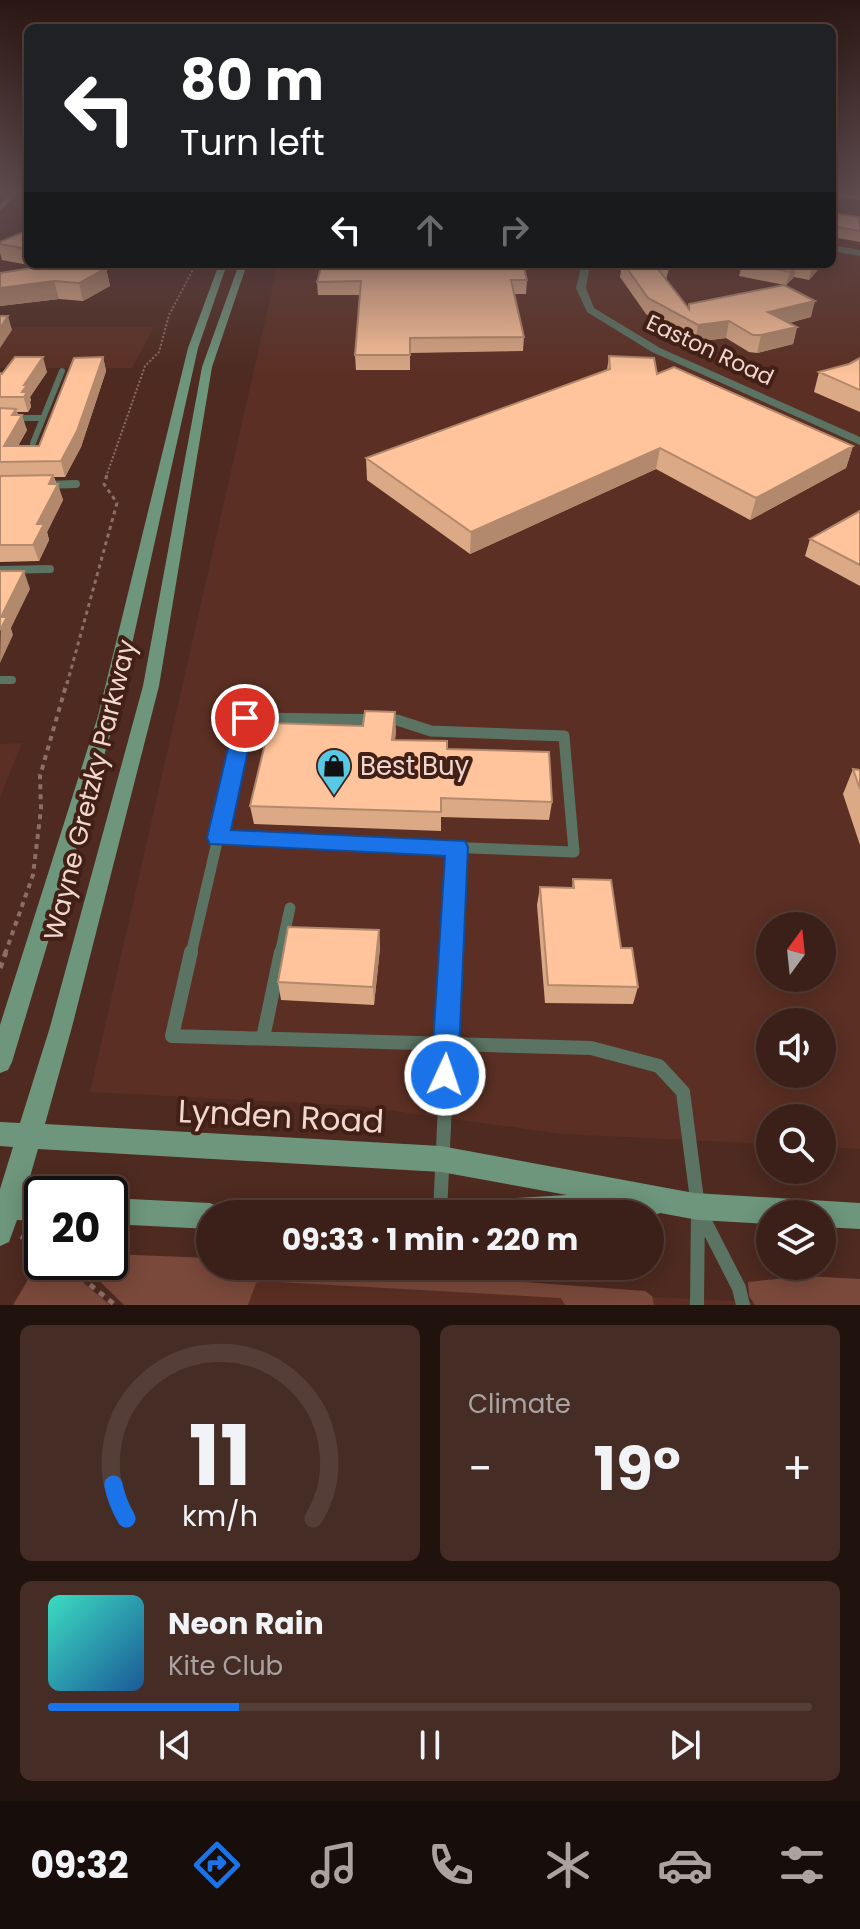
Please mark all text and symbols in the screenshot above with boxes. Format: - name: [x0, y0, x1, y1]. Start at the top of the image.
- text: 80 m: [180, 41, 324, 120]
- icon: left: [48, 56, 152, 160]
- text: Turn left: [180, 117, 325, 168]
- icon: left: [324, 208, 368, 252]
- icon: ahead: [408, 208, 452, 252]
- icon: right: [492, 208, 536, 252]
- street label: Easton Road: [641, 307, 779, 393]
- street label: Wayne Gretzky Parkway: [35, 635, 145, 944]
- pin: [211, 684, 279, 752]
- icon: arrive: [223, 696, 267, 740]
- shop icon: Best Buy: [315, 747, 353, 797]
- place label: Best Buy: [360, 748, 470, 784]
- north arrow: [756, 912, 836, 992]
- map controls: [756, 912, 836, 1280]
- button: sound: [756, 1008, 836, 1088]
- position arrow: [403, 1033, 487, 1117]
- street label: Lynden Road: [177, 1088, 385, 1144]
- button: search: [756, 1104, 836, 1184]
- speed limit sign: 20: [24, 1176, 128, 1280]
- button: layers: [756, 1200, 836, 1280]
- text: 09:33 · 1 min · 220 m: [282, 1218, 578, 1261]
- text: Climate: [468, 1386, 571, 1422]
- text: 11: [189, 1398, 251, 1514]
- text: 19°: [593, 1427, 681, 1511]
- text: −: [468, 1438, 492, 1499]
- text: +: [782, 1438, 812, 1499]
- text: km/h: [182, 1496, 258, 1536]
- text: Neon Rain: [168, 1602, 324, 1645]
- text: Kite Club: [168, 1648, 283, 1684]
- icon: previous: [153, 1723, 197, 1767]
- icon: pause: [408, 1723, 452, 1767]
- icon: next: [663, 1723, 707, 1767]
- icon: directions: [189, 1837, 245, 1893]
- icon: music: [306, 1837, 362, 1893]
- icon: phone: [423, 1837, 479, 1893]
- icon: climate: [540, 1837, 596, 1893]
- icon: car: [657, 1837, 713, 1893]
- icon: filters: [774, 1837, 830, 1893]
- text: 09:32: [30, 1840, 129, 1891]

